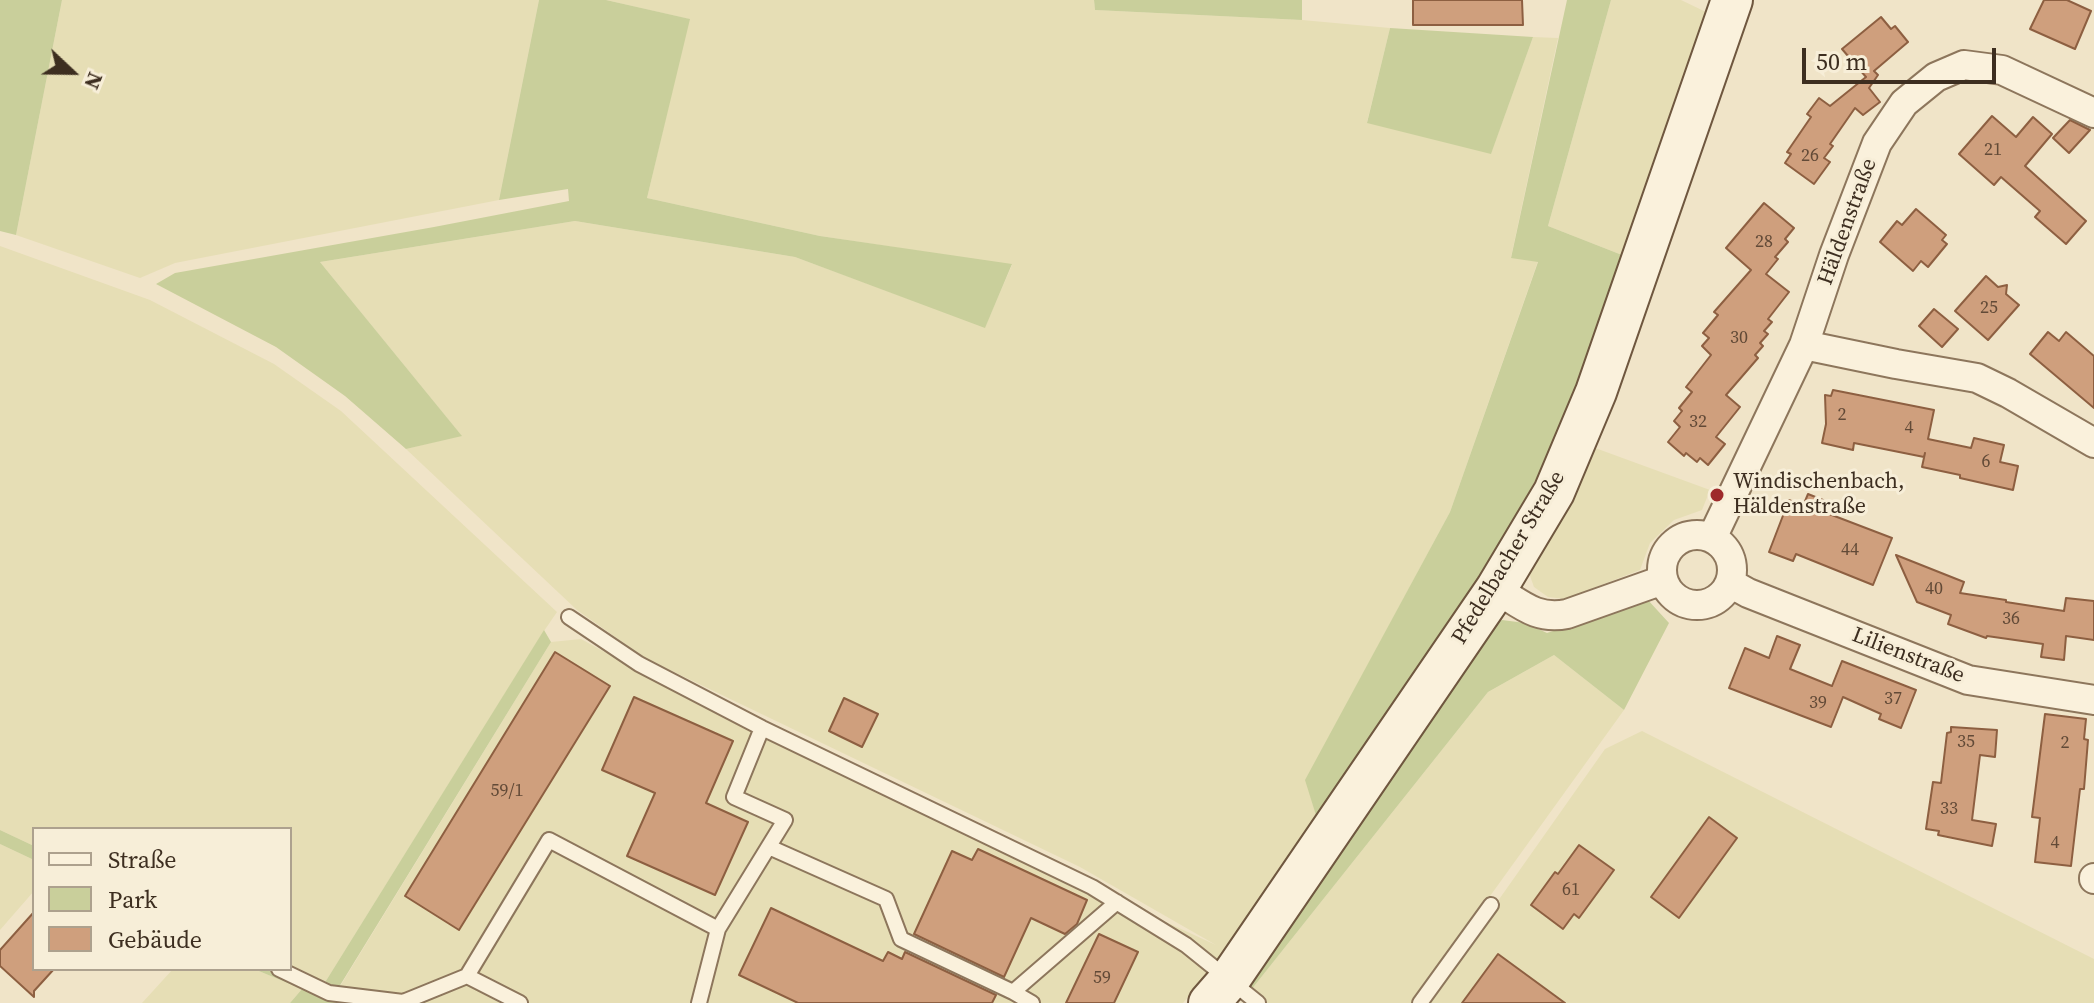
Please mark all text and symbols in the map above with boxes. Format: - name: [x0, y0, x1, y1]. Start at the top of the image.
- north arrow: [32, 32, 112, 112]
- scale bar: [1806, 32, 2000, 82]
- text: 50 m: [1816, 45, 1867, 78]
- text: N: [77, 68, 111, 94]
- house number: 21: [1984, 139, 2002, 161]
- house number: 26: [1801, 145, 1819, 167]
- street label: Häldenstraße: [1813, 155, 1883, 289]
- house number: 28: [1755, 231, 1773, 253]
- house number: 25: [1980, 297, 1998, 319]
- house number: 30: [1730, 327, 1748, 349]
- house number: 2: [1838, 404, 1846, 426]
- house number: 32: [1689, 411, 1707, 433]
- house number: 4: [1905, 417, 1913, 439]
- house number: 6: [1982, 451, 1990, 473]
- street label: Pfedelbacher Straße: [1447, 467, 1571, 649]
- place label: Windischenbach, Häldenstraße: [1733, 469, 1905, 520]
- marker: Windischenbach, Häldenstraße: [1708, 486, 1726, 504]
- house number: 44: [1841, 539, 1859, 561]
- house number: 40: [1925, 578, 1943, 600]
- house number: 36: [2002, 608, 2020, 630]
- street label: Lilienstraße: [1848, 622, 1968, 690]
- house number: 37: [1884, 688, 1902, 710]
- house number: 39: [1809, 692, 1827, 714]
- house number: 35: [1957, 731, 1975, 753]
- house number: 2: [2061, 732, 2069, 754]
- house number: 59/1: [491, 780, 523, 802]
- house number: 33: [1940, 798, 1958, 820]
- legend: [32, 827, 292, 971]
- house number: 4: [2051, 832, 2059, 854]
- text: Straße: [108, 843, 176, 876]
- house number: 61: [1562, 879, 1580, 901]
- text: Park: [108, 883, 157, 916]
- text: Gebäude: [108, 923, 202, 956]
- house number: 59: [1093, 967, 1111, 989]

